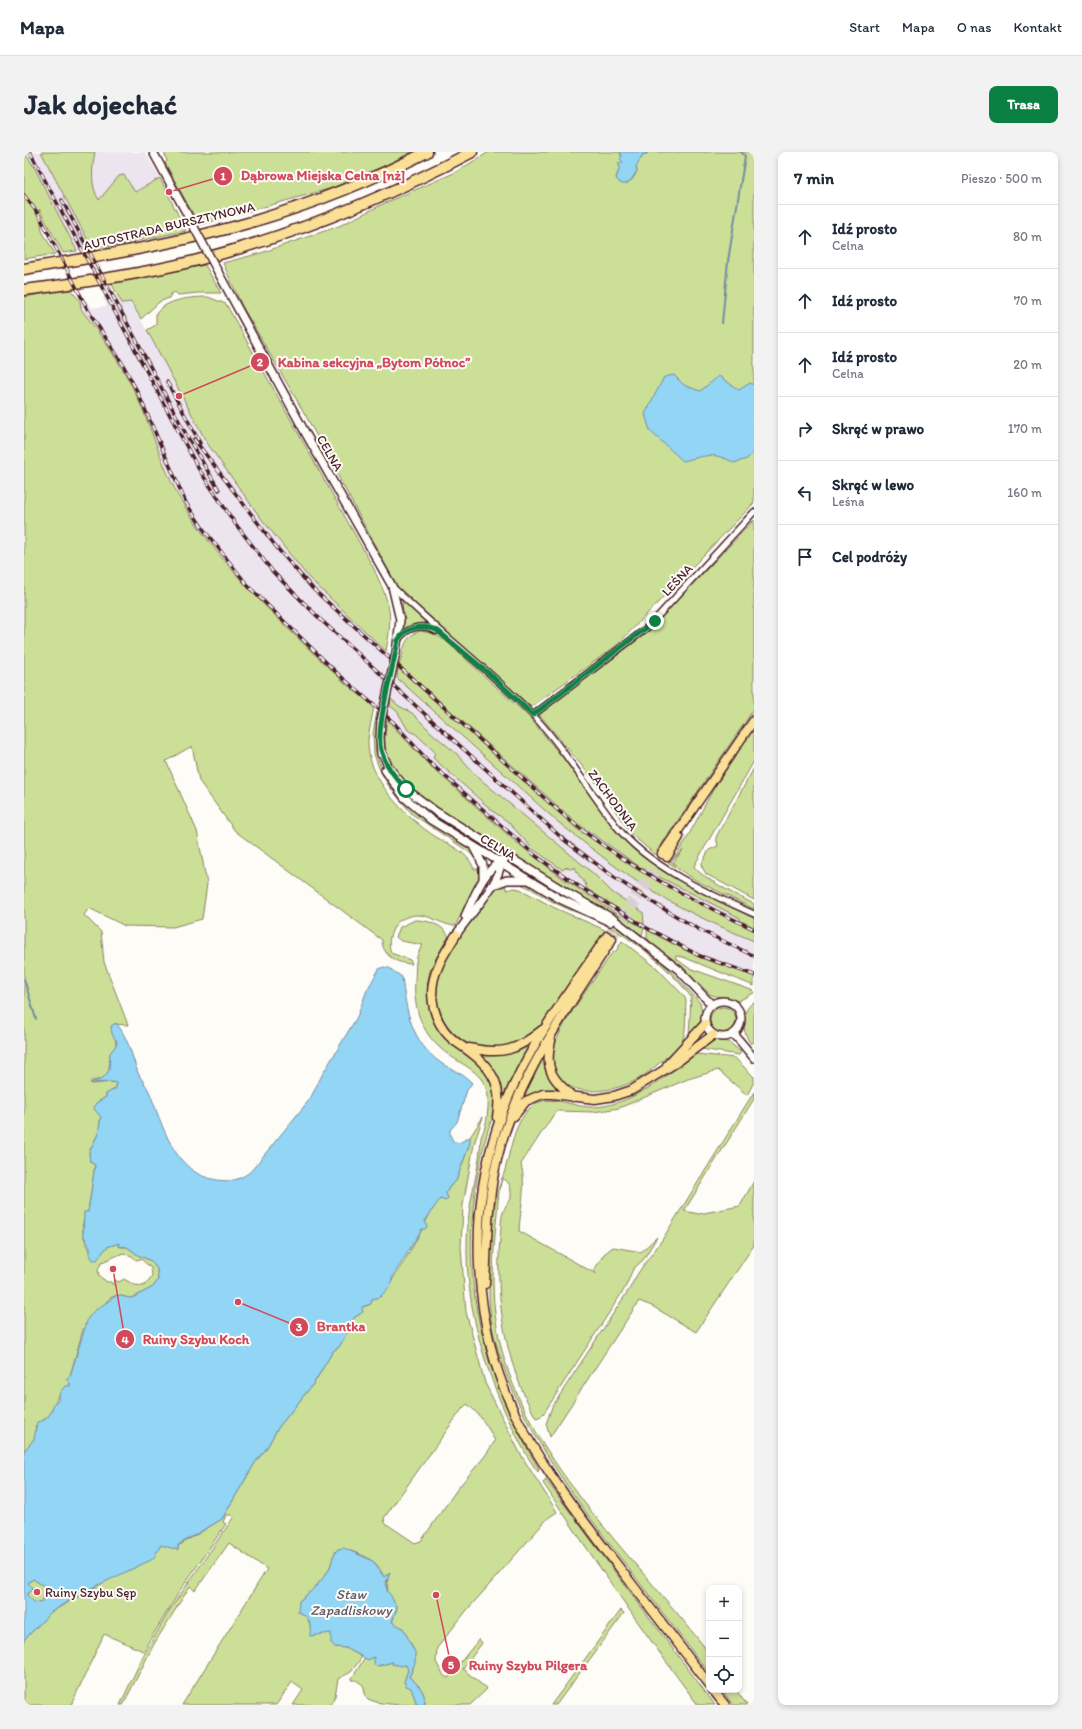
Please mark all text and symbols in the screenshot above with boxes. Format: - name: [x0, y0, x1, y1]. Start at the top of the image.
- text: Mapa: [20, 16, 64, 39]
- text: Start: [849, 19, 880, 36]
- text: Mapa: [902, 19, 935, 36]
- text: O nas: [957, 19, 991, 36]
- text: Kontakt: [1013, 19, 1062, 36]
- button: Trasa: [989, 86, 1058, 123]
- text: Jak dojechać: [24, 87, 177, 121]
- callout: Dąbrowa Miejska Celna [nż]: [213, 163, 413, 189]
- text: Dąbrowa Miejska Celna [nż]: [241, 167, 405, 184]
- text: 7 min: [794, 168, 834, 188]
- text: 1: [220, 169, 226, 183]
- text: Pieszo · 500 m: [961, 171, 1042, 186]
- street label: AUTOSTRADA BURSZTYNOWA: [82, 199, 257, 253]
- text: Idź prosto: [832, 220, 897, 238]
- icon: ahead: [794, 226, 816, 248]
- text: 80 m: [1013, 229, 1042, 244]
- text: Celna: [832, 238, 864, 253]
- icon: ahead: [794, 290, 816, 312]
- text: Idź prosto: [832, 292, 897, 310]
- text: 70 m: [1014, 293, 1042, 308]
- text: Idź prosto: [832, 348, 897, 366]
- callout: Kabina sekcyjna „Bytom Północ”: [250, 349, 479, 375]
- text: Kabina sekcyjna „Bytom Północ”: [278, 354, 471, 371]
- icon: ahead: [794, 354, 816, 376]
- text: 2: [257, 355, 264, 369]
- text: 20 m: [1013, 357, 1042, 372]
- text: Celna: [832, 366, 864, 381]
- icon: right: [794, 418, 816, 440]
- text: Skręć w prawo: [832, 420, 924, 438]
- text: 170 m: [1008, 421, 1042, 436]
- street label: CELNA: [314, 432, 347, 474]
- text: Skręć w lewo: [832, 476, 914, 494]
- icon: left: [794, 482, 816, 504]
- text: 160 m: [1007, 485, 1042, 500]
- text: Leśna: [832, 494, 864, 509]
- icon: arrive: [794, 546, 816, 568]
- text: Cel podróży: [832, 548, 907, 566]
- street label: LEŚNA: [658, 560, 696, 599]
- route end: [646, 612, 664, 630]
- street label: ZACHODNIA: [585, 766, 641, 834]
- route start: [397, 780, 415, 798]
- street label: CELNA: [477, 830, 519, 864]
- callout: Brantka: [289, 1314, 373, 1340]
- text: Brantka: [317, 1318, 365, 1335]
- text: 3: [296, 1320, 303, 1334]
- callout: Ruiny Szybu Koch: [115, 1326, 257, 1352]
- text: Ruiny Szybu Koch: [143, 1331, 250, 1348]
- text: 4: [121, 1333, 129, 1347]
- place label: Ruiny Szybu Sęp: [45, 1585, 137, 1600]
- map controls: [706, 1585, 742, 1693]
- button: +: [706, 1585, 742, 1621]
- water label: Staw Zapadliskowy: [310, 1586, 393, 1619]
- marker: Ruiny Szybu Sęp: [32, 1587, 42, 1597]
- button: −: [706, 1621, 742, 1657]
- callout: Ruiny Szybu Pilgera: [441, 1652, 596, 1678]
- text: Ruiny Szybu Pilgera: [469, 1657, 588, 1674]
- button: locate: [706, 1657, 742, 1693]
- text: 5: [448, 1658, 455, 1672]

